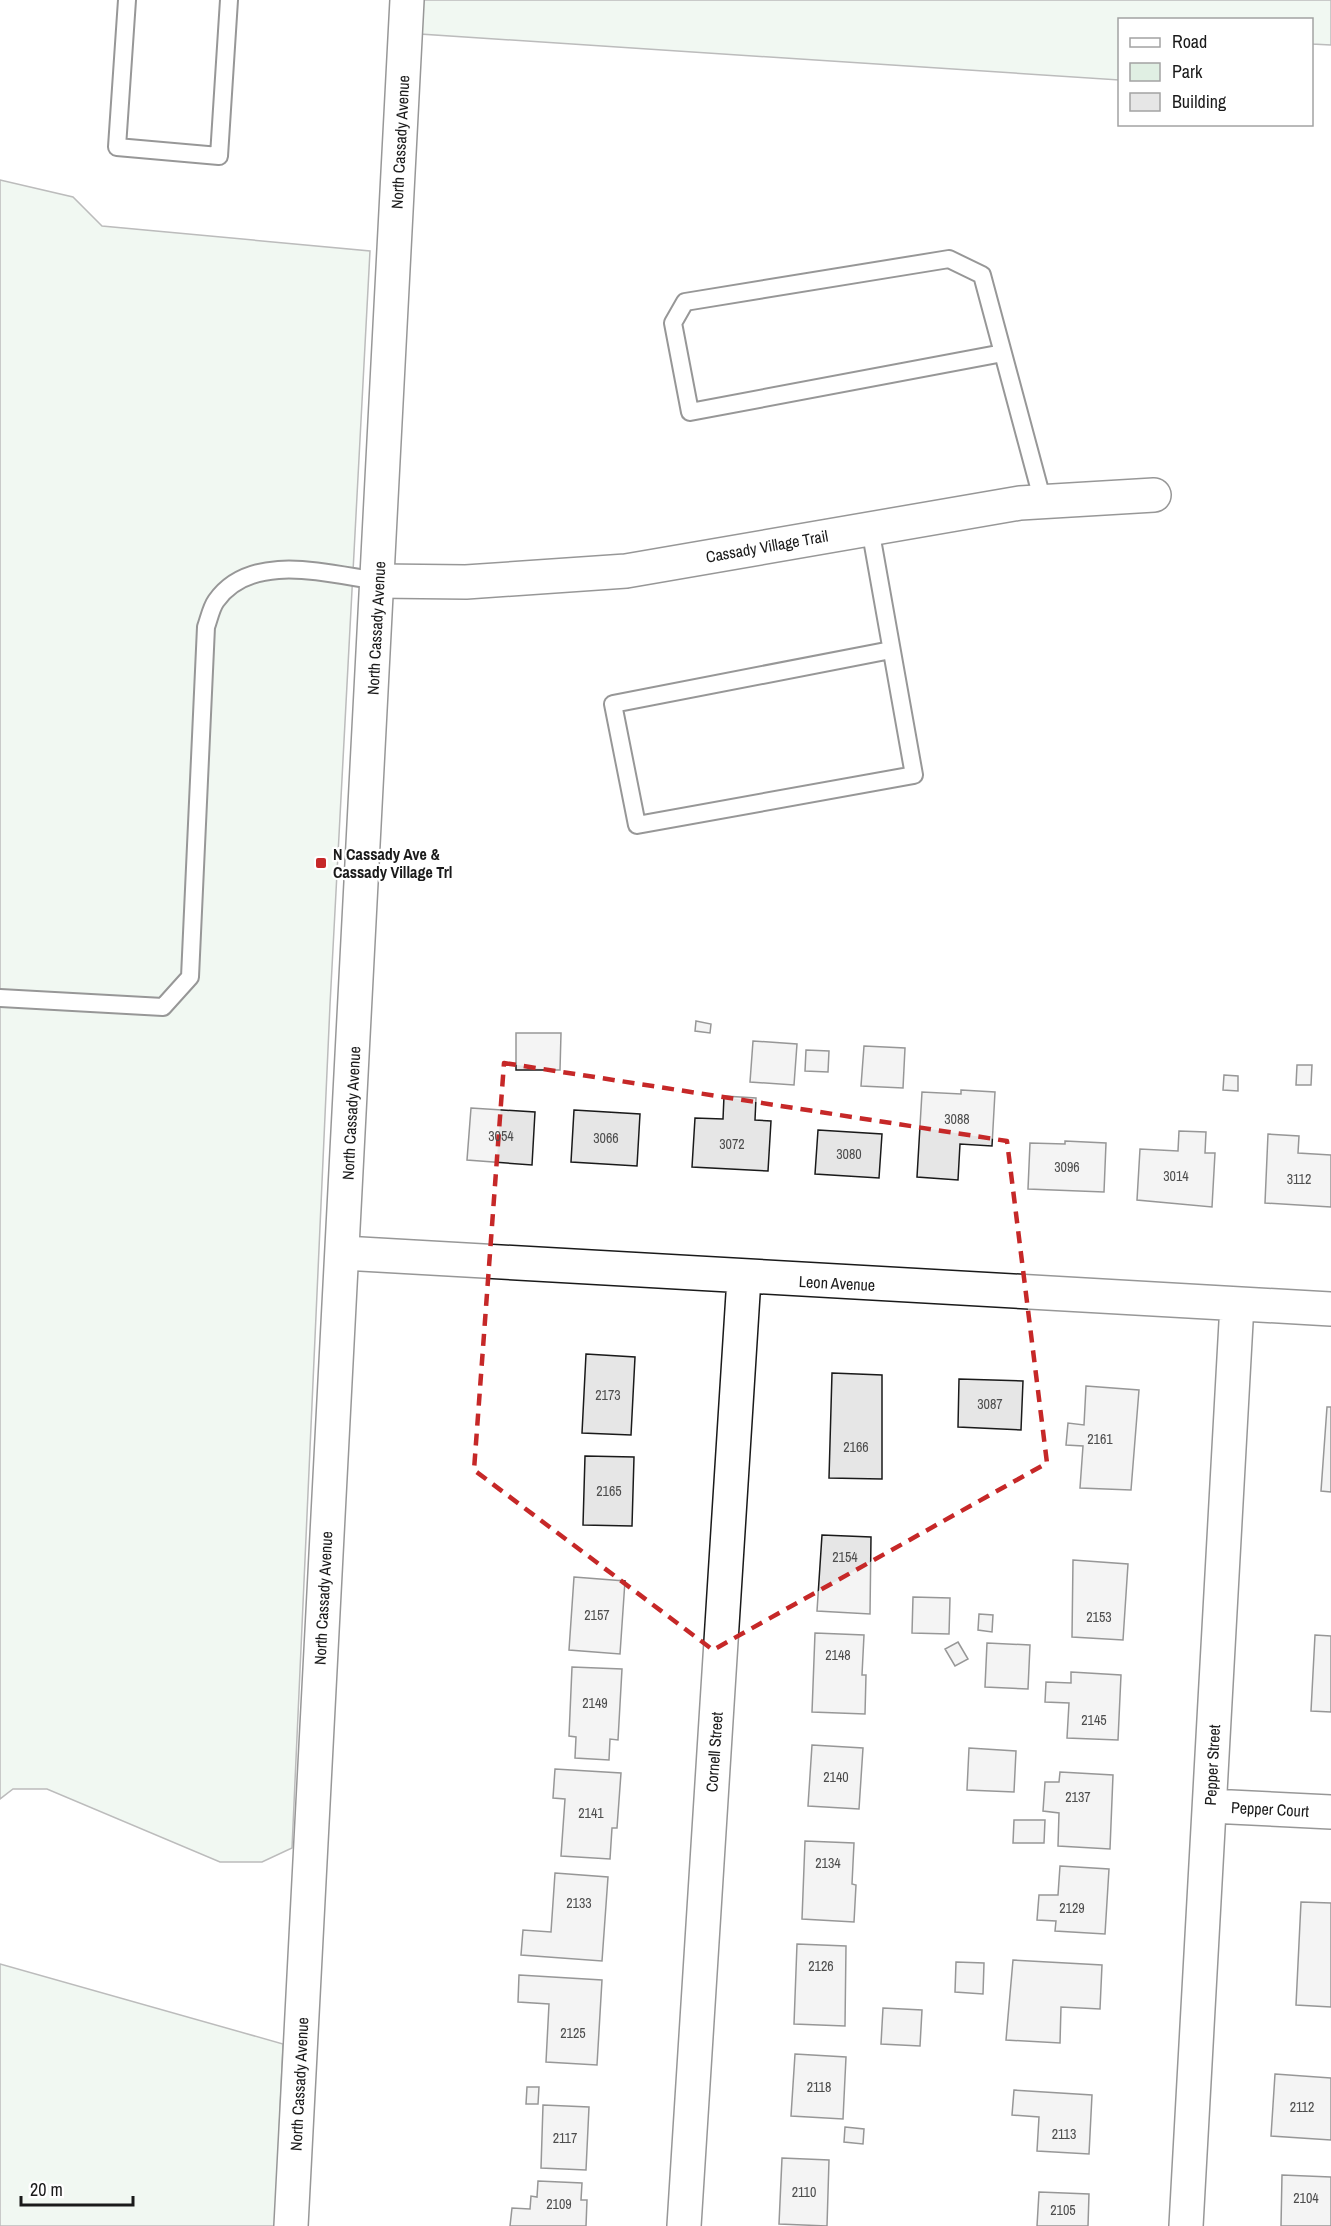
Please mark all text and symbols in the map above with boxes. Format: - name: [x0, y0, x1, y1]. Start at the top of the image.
- legend: [1118, 18, 1313, 126]
- text: Road: [1172, 29, 1207, 54]
- text: Park: [1172, 59, 1203, 84]
- street label: North Cassady Avenue: [386, 75, 414, 209]
- text: Building: [1172, 89, 1227, 114]
- street label: Cassady Village Trail: [704, 524, 830, 568]
- street label: North Cassady Avenue: [362, 561, 390, 695]
- place label: N Cassady Ave & Cassady Village Trl: [333, 843, 452, 883]
- marker: N Cassady Ave & Cassady Village Trl: [314, 856, 328, 870]
- street label: North Cassady Avenue: [337, 1046, 365, 1180]
- house number: 3088: [944, 1110, 970, 1128]
- house number: 3054: [488, 1127, 514, 1145]
- house number: 3066: [593, 1129, 619, 1147]
- house number: 3072: [719, 1135, 745, 1153]
- house number: 3080: [836, 1145, 862, 1163]
- house number: 3096: [1054, 1158, 1080, 1176]
- house number: 3014: [1163, 1167, 1189, 1185]
- house number: 3112: [1287, 1170, 1311, 1188]
- street label: Leon Avenue: [798, 1270, 876, 1296]
- house number: 2173: [595, 1386, 621, 1404]
- house number: 3087: [977, 1395, 1003, 1413]
- house number: 2161: [1087, 1430, 1113, 1448]
- house number: 2166: [843, 1438, 869, 1456]
- house number: 2165: [596, 1482, 622, 1500]
- street label: North Cassady Avenue: [309, 1531, 337, 1665]
- house number: 2154: [832, 1548, 858, 1566]
- house number: 2157: [584, 1606, 610, 1624]
- house number: 2153: [1086, 1608, 1112, 1626]
- house number: 2148: [825, 1646, 851, 1664]
- house number: 2149: [582, 1694, 608, 1712]
- street label: Cornell Street: [700, 1711, 728, 1793]
- house number: 2145: [1081, 1711, 1107, 1729]
- street label: Pepper Street: [1199, 1724, 1225, 1806]
- house number: 2140: [823, 1768, 849, 1786]
- house number: 2137: [1065, 1788, 1091, 1806]
- street label: Pepper Court: [1230, 1796, 1310, 1822]
- house number: 2141: [578, 1804, 604, 1822]
- house number: 2134: [815, 1854, 841, 1872]
- house number: 2133: [566, 1894, 592, 1912]
- house number: 2129: [1059, 1899, 1085, 1917]
- house number: 2126: [808, 1957, 834, 1975]
- street label: North Cassady Avenue: [285, 2017, 313, 2151]
- house number: 2125: [560, 2024, 586, 2042]
- house number: 2118: [807, 2078, 831, 2096]
- house number: 2112: [1290, 2098, 1314, 2116]
- house number: 2113: [1052, 2125, 1076, 2143]
- house number: 2117: [553, 2129, 577, 2147]
- scale bar: [21, 2169, 134, 2207]
- text: 20 m: [30, 2177, 63, 2202]
- house number: 2110: [792, 2183, 816, 2201]
- house number: 2104: [1293, 2189, 1319, 2207]
- house number: 2109: [546, 2195, 572, 2213]
- house number: 2105: [1050, 2201, 1076, 2219]

